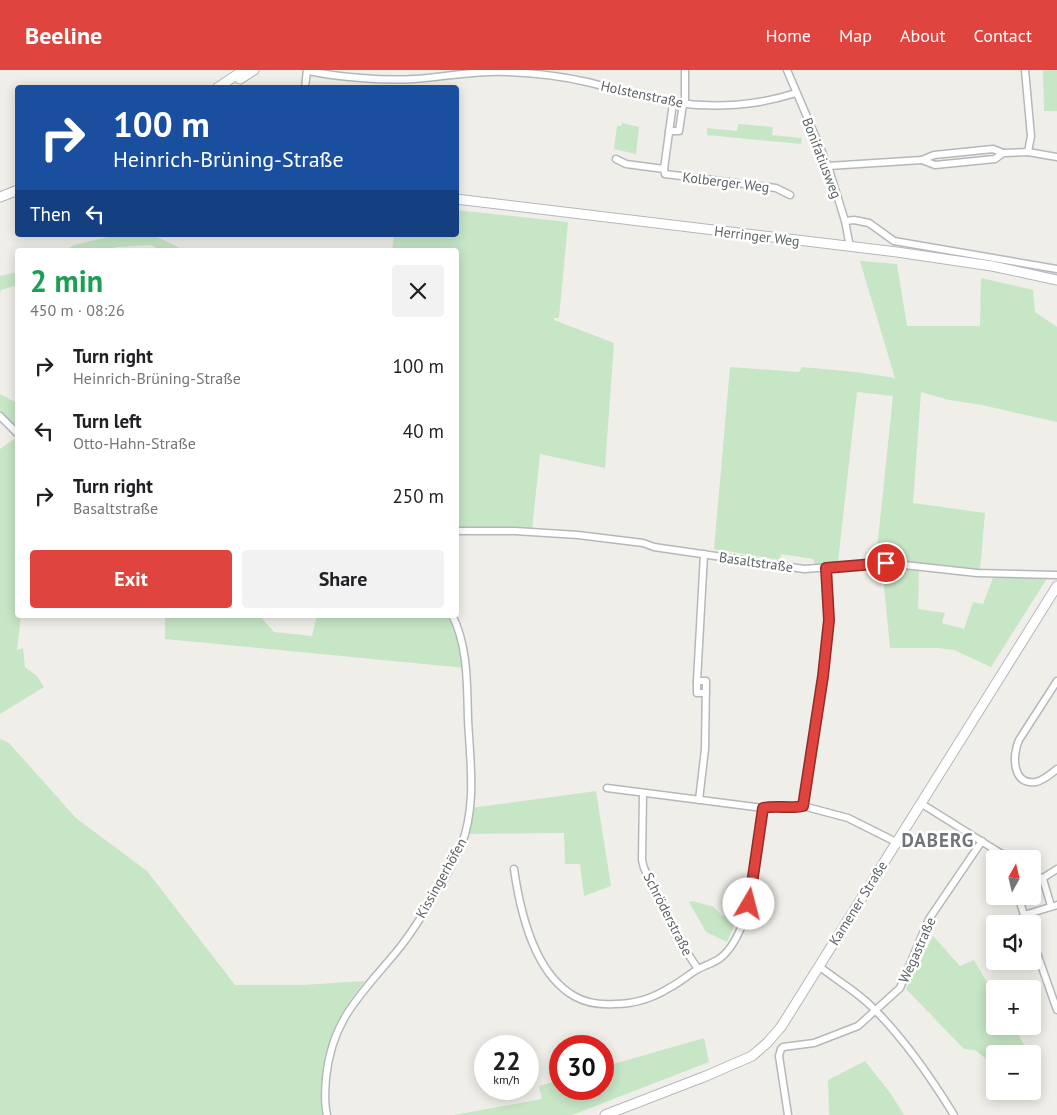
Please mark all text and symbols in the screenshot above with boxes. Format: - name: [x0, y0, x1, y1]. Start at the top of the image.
- text: Beeline: [25, 20, 102, 51]
- text: Home: [765, 24, 811, 47]
- text: Map: [839, 24, 872, 47]
- text: About: [900, 24, 946, 47]
- text: Contact: [974, 24, 1032, 47]
- street label: Holstenstraße: [599, 76, 685, 112]
- text: 100 m: [113, 101, 210, 147]
- icon: right: [30, 105, 95, 170]
- street label: Bonifatiusweg: [798, 115, 846, 201]
- text: Heinrich-Brüning-Straße: [113, 145, 344, 173]
- street label: Kolberger Weg: [682, 168, 770, 196]
- icon: left: [81, 200, 109, 228]
- text: Then: [30, 202, 71, 226]
- street label: Herringer Weg: [713, 222, 801, 250]
- text: 2 min: [30, 261, 103, 300]
- button: close: [392, 265, 444, 317]
- text: 450 m · 08:26: [30, 300, 125, 320]
- text: Turn right: [73, 344, 153, 368]
- icon: right: [30, 352, 58, 380]
- text: 100 m: [392, 354, 444, 378]
- text: Heinrich-Brüning-Straße: [73, 368, 241, 388]
- text: Turn left: [73, 409, 142, 433]
- icon: left: [30, 417, 58, 445]
- text: 40 m: [403, 419, 444, 443]
- text: Otto-Hahn-Straße: [73, 433, 196, 453]
- text: Turn right: [73, 474, 153, 498]
- icon: right: [30, 482, 58, 510]
- text: 250 m: [392, 484, 444, 508]
- text: Basaltstraße: [73, 498, 158, 518]
- pin: [865, 542, 907, 584]
- street label: Basaltstraße: [718, 548, 794, 576]
- icon: arrive: [872, 549, 900, 577]
- button: Exit: [30, 550, 232, 608]
- button: Share: [242, 550, 444, 608]
- district label: DABERG: [902, 828, 974, 852]
- street label: Kissingerhöfen: [412, 835, 470, 921]
- north arrow: [986, 850, 1041, 905]
- map controls: [986, 850, 1041, 1100]
- street label: Kamener Straße: [825, 857, 891, 949]
- street label: Schröderstraße: [639, 869, 697, 959]
- position arrow: [722, 877, 774, 929]
- street label: Wegastraße: [895, 914, 939, 986]
- button: sound: [986, 915, 1041, 970]
- button: +: [986, 980, 1041, 1035]
- speed limit sign: 30: [549, 1035, 614, 1100]
- text: 22: [492, 1045, 521, 1077]
- button: −: [986, 1045, 1041, 1100]
- text: km/h: [493, 1072, 520, 1087]

